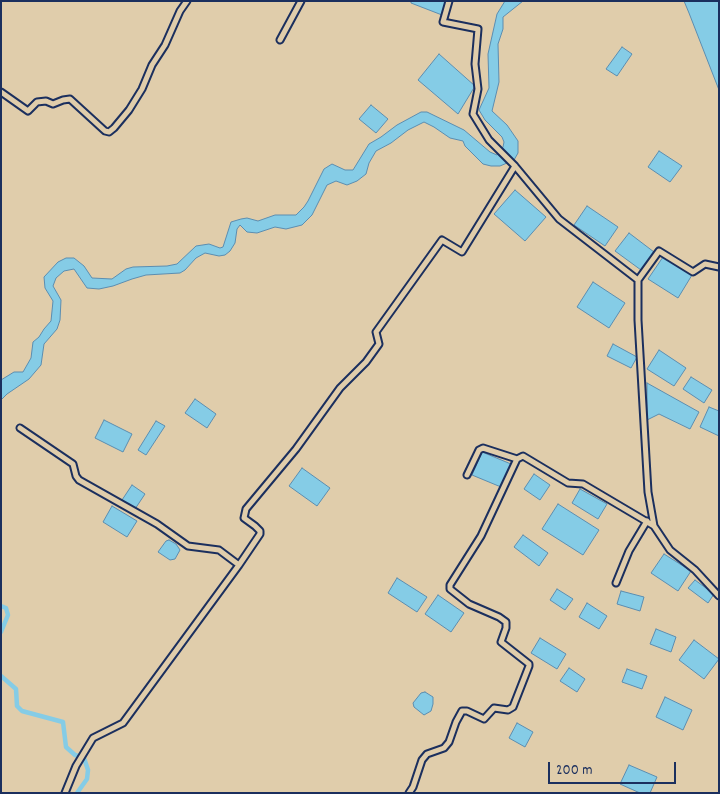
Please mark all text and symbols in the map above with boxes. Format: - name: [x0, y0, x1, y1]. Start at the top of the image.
- scale bar: [550, 752, 678, 784]
- text: 200 m: [556, 760, 593, 782]

